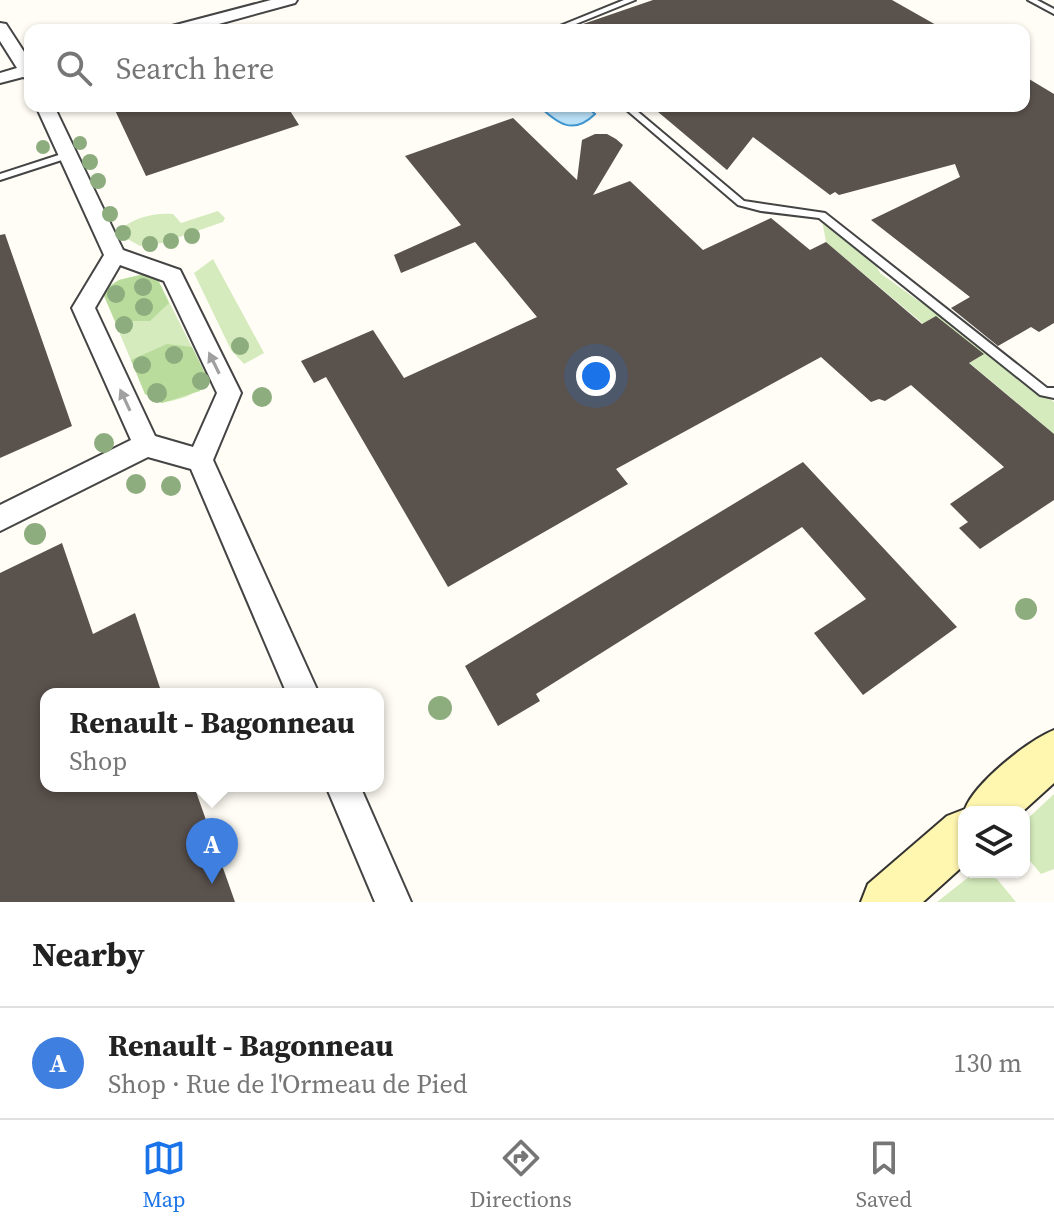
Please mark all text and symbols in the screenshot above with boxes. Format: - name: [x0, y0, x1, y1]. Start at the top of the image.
- search box: [24, 24, 1030, 112]
- icon: search: [52, 46, 96, 90]
- text: Search here: [116, 48, 274, 89]
- one-way arrow: [207, 351, 221, 375]
- your location: [576, 356, 616, 396]
- one-way arrow: [118, 388, 132, 412]
- popup: [40, 688, 384, 792]
- text: Renault - Bagonneau: [69, 702, 355, 743]
- text: Shop: [69, 743, 127, 779]
- map controls: [958, 806, 1030, 878]
- button: layers: [958, 806, 1030, 878]
- pin: A: [186, 818, 238, 884]
- text: Nearby: [32, 931, 145, 977]
- text: Renault - Bagonneau: [108, 1025, 393, 1066]
- text: A: [49, 1045, 67, 1081]
- text: 130 m: [954, 1045, 1022, 1081]
- text: Shop · Rue de l'Ormeau de Pied: [108, 1066, 468, 1102]
- tab: Map: [142, 1136, 186, 1214]
- tab: Directions: [470, 1136, 572, 1214]
- tab: Saved: [856, 1136, 912, 1214]

